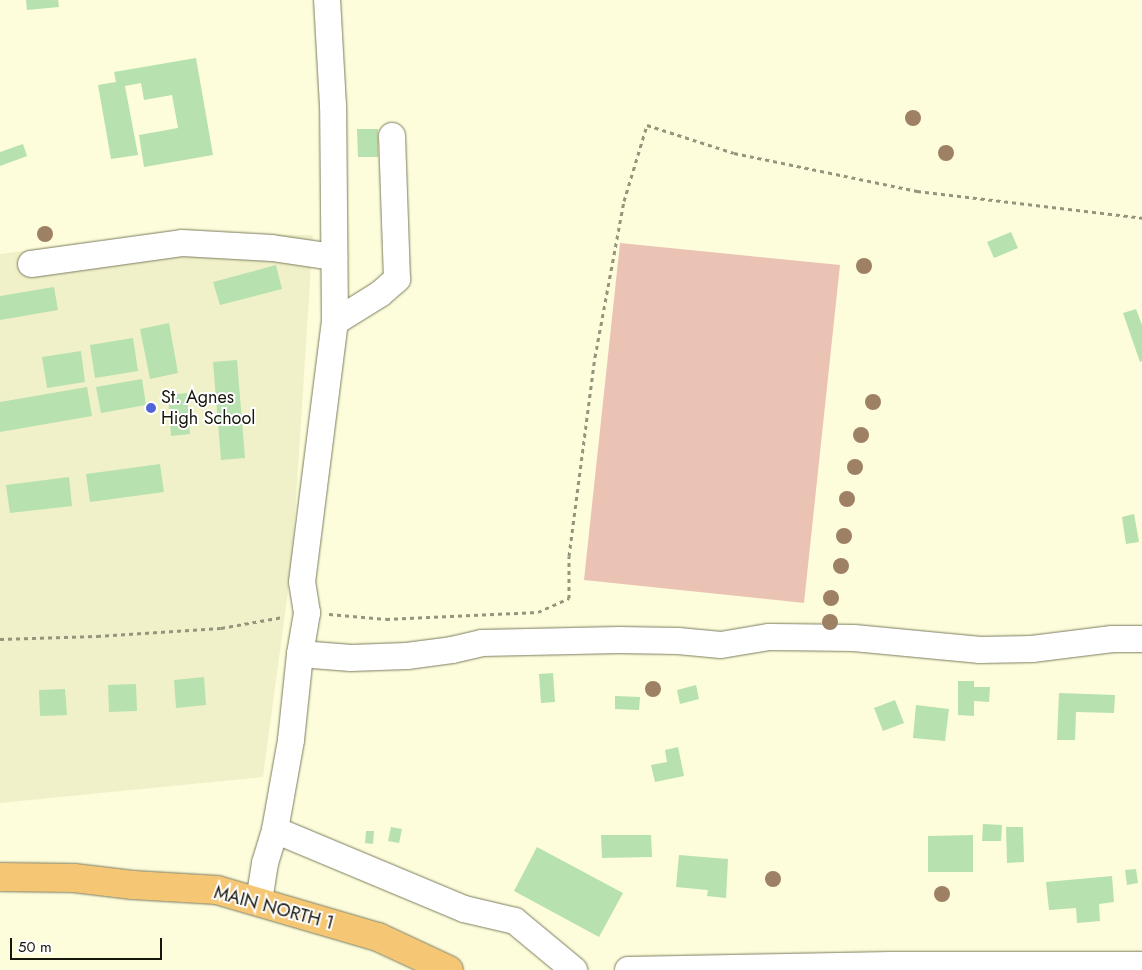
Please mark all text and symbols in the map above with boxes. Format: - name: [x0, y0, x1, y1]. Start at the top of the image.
- place label: St. Agnes High School: [161, 387, 255, 429]
- marker: St. Agnes High School: [145, 402, 157, 414]
- street label: MAIN NORTH 1: [212, 882, 336, 934]
- scale bar: [12, 928, 165, 960]
- text: 50 m: [18, 936, 52, 958]

